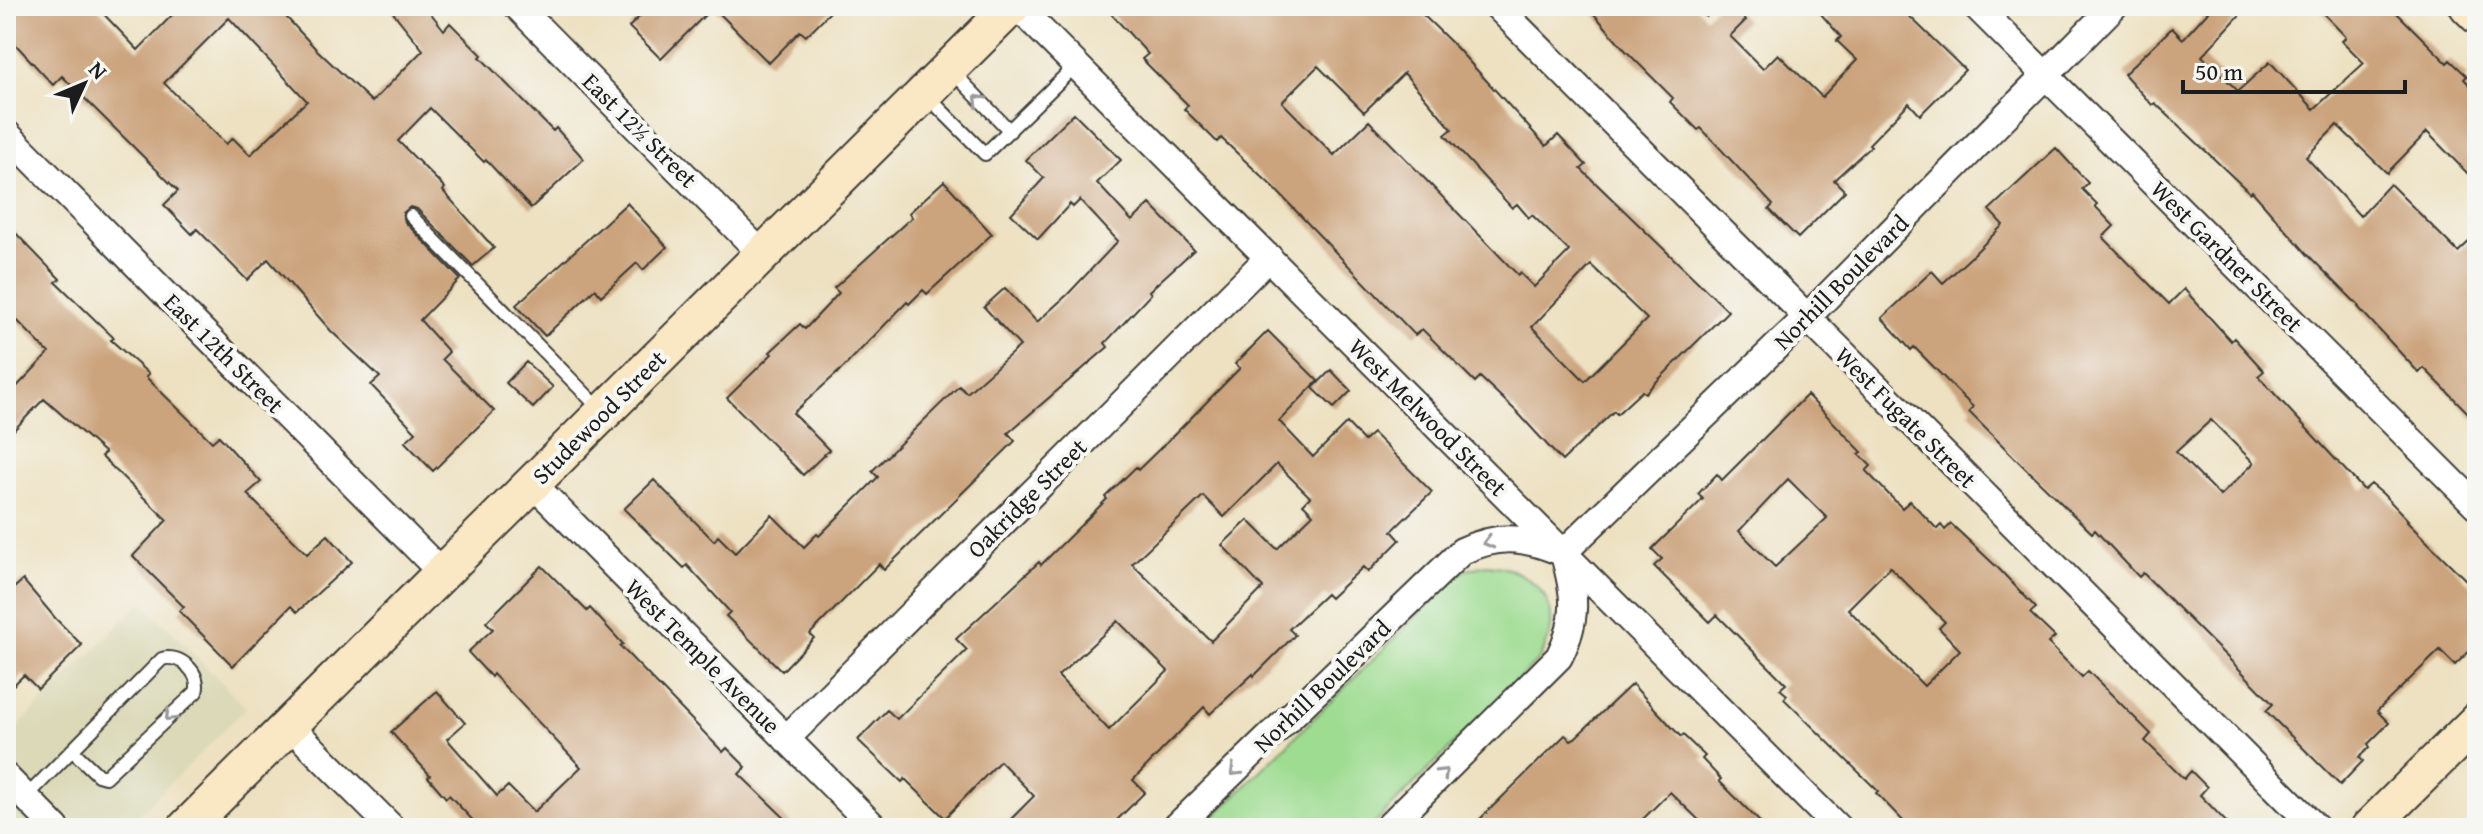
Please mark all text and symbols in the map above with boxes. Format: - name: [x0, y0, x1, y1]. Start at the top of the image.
- north arrow: [44, 44, 124, 124]
- scale bar: [2183, 44, 2405, 94]
- text: N: [82, 54, 115, 87]
- text: 50 m: [2195, 54, 2243, 89]
- street label: East 12½ Street: [575, 65, 706, 196]
- one-way arrow: [974, 95, 989, 109]
- street label: West Gardner Street: [2143, 172, 2311, 340]
- street label: Norhill Boulevard: [1765, 206, 1917, 358]
- street label: East 12th Street: [156, 285, 293, 422]
- street label: West Melwood Street: [1341, 330, 1516, 505]
- street label: West Fugate Street: [1827, 338, 1985, 496]
- street label: Studewood Street: [524, 342, 674, 492]
- street label: Oakridge Street: [959, 430, 1095, 566]
- one-way arrow: [1482, 532, 1495, 549]
- street label: West Temple Avenue: [617, 570, 789, 742]
- street label: Norhill Boulevard: [1245, 611, 1399, 761]
- one-way arrow: [165, 707, 179, 721]
- one-way arrow: [1229, 761, 1244, 775]
- one-way arrow: [1433, 768, 1448, 782]

